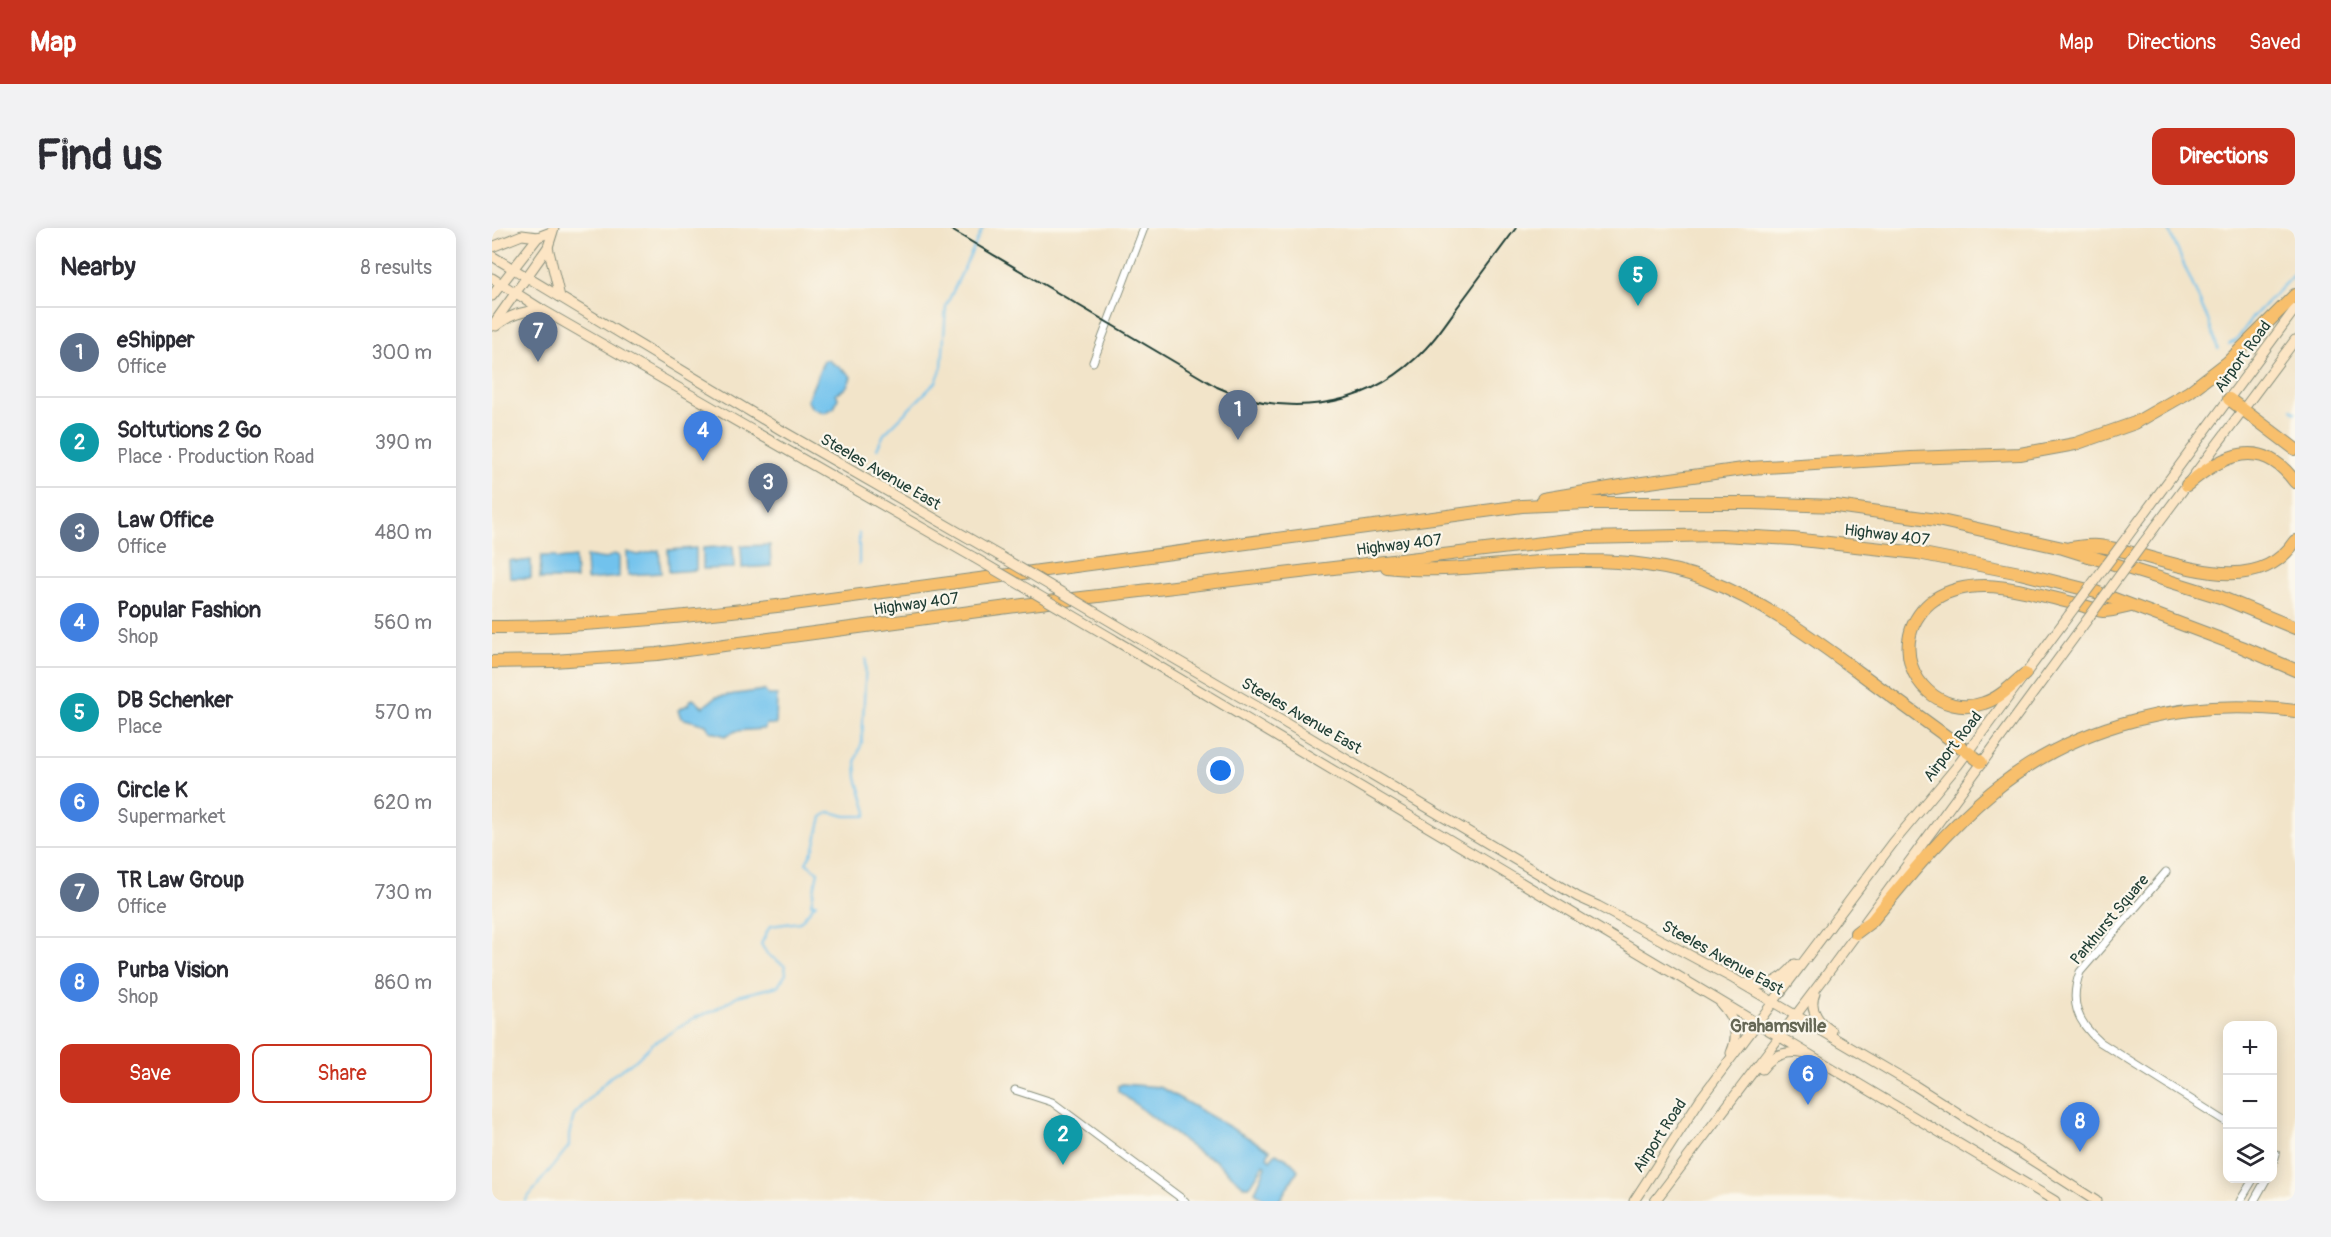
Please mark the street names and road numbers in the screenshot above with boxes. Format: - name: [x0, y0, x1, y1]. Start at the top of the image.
- street label: Airport Road: [2210, 317, 2276, 396]
- street label: Steeles Avenue East: [817, 429, 945, 515]
- street label: Highway 407: [1843, 520, 1931, 550]
- street label: Highway 407: [1355, 530, 1444, 560]
- street label: Highway 407: [872, 588, 961, 620]
- street label: Steeles Avenue East: [1238, 673, 1366, 759]
- street label: Airport Road: [1919, 707, 1986, 786]
- street label: Parkhurst Square: [2066, 870, 2153, 969]
- street label: Steeles Avenue East: [1658, 916, 1787, 1000]
- street label: Airport Road: [1629, 1095, 1691, 1176]

